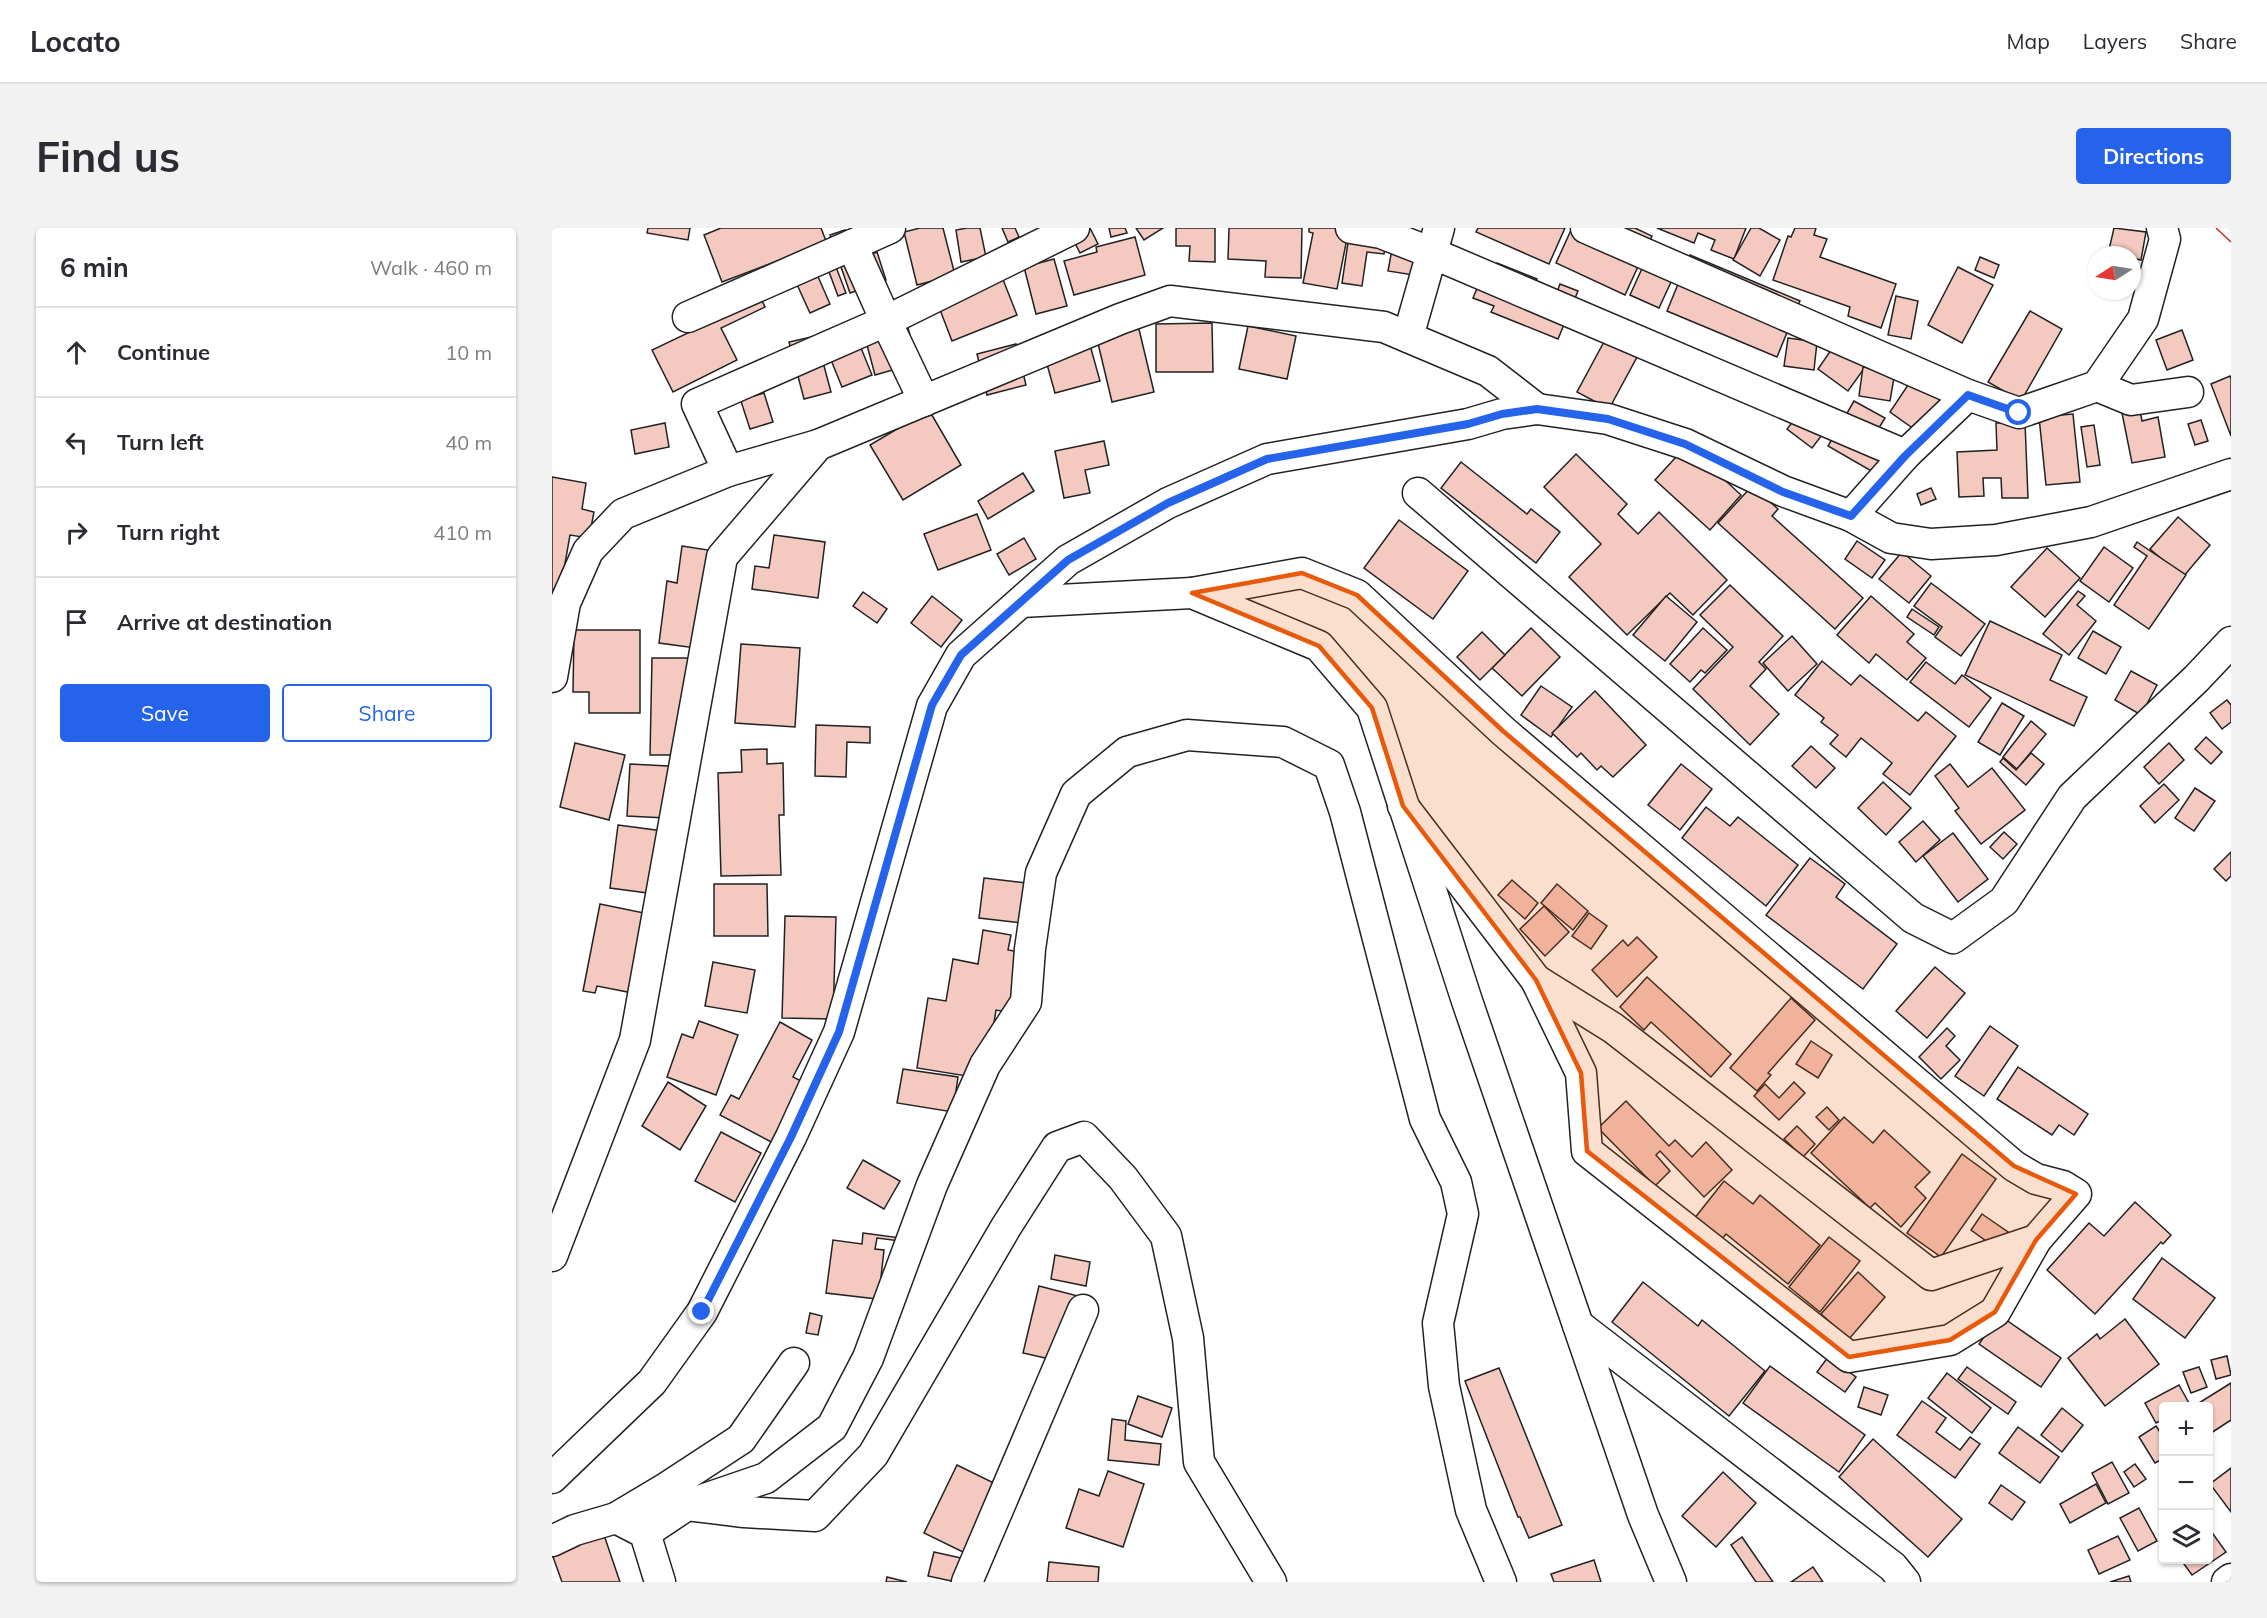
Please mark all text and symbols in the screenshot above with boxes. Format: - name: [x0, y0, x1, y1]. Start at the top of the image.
- text: Locato: [30, 24, 121, 59]
- text: Map: [2007, 28, 2050, 54]
- text: Layers: [2083, 28, 2147, 54]
- text: Share: [2180, 28, 2237, 54]
- button: Directions: [2076, 128, 2231, 184]
- text: Find us: [36, 130, 180, 183]
- north arrow: [2087, 246, 2141, 300]
- text: 6 min: [60, 251, 129, 284]
- text: Walk · 460 m: [370, 255, 492, 280]
- icon: ahead: [60, 336, 93, 369]
- text: Continue: [117, 338, 210, 366]
- text: 10 m: [445, 340, 492, 365]
- route start: [2005, 399, 2031, 425]
- icon: left: [60, 426, 93, 459]
- text: Turn left: [117, 428, 204, 456]
- text: 40 m: [445, 430, 492, 455]
- icon: right: [60, 516, 93, 549]
- text: Turn right: [117, 518, 220, 546]
- text: 410 m: [433, 520, 492, 545]
- icon: arrive: [60, 606, 93, 639]
- text: Arrive at destination: [117, 608, 332, 636]
- button: Save: [60, 684, 270, 742]
- button: Share: [282, 684, 492, 742]
- route end: [688, 1298, 714, 1324]
- map controls: [2159, 1402, 2213, 1564]
- button: +: [2159, 1402, 2213, 1456]
- button: −: [2159, 1456, 2213, 1510]
- button: layers: [2159, 1510, 2213, 1564]

